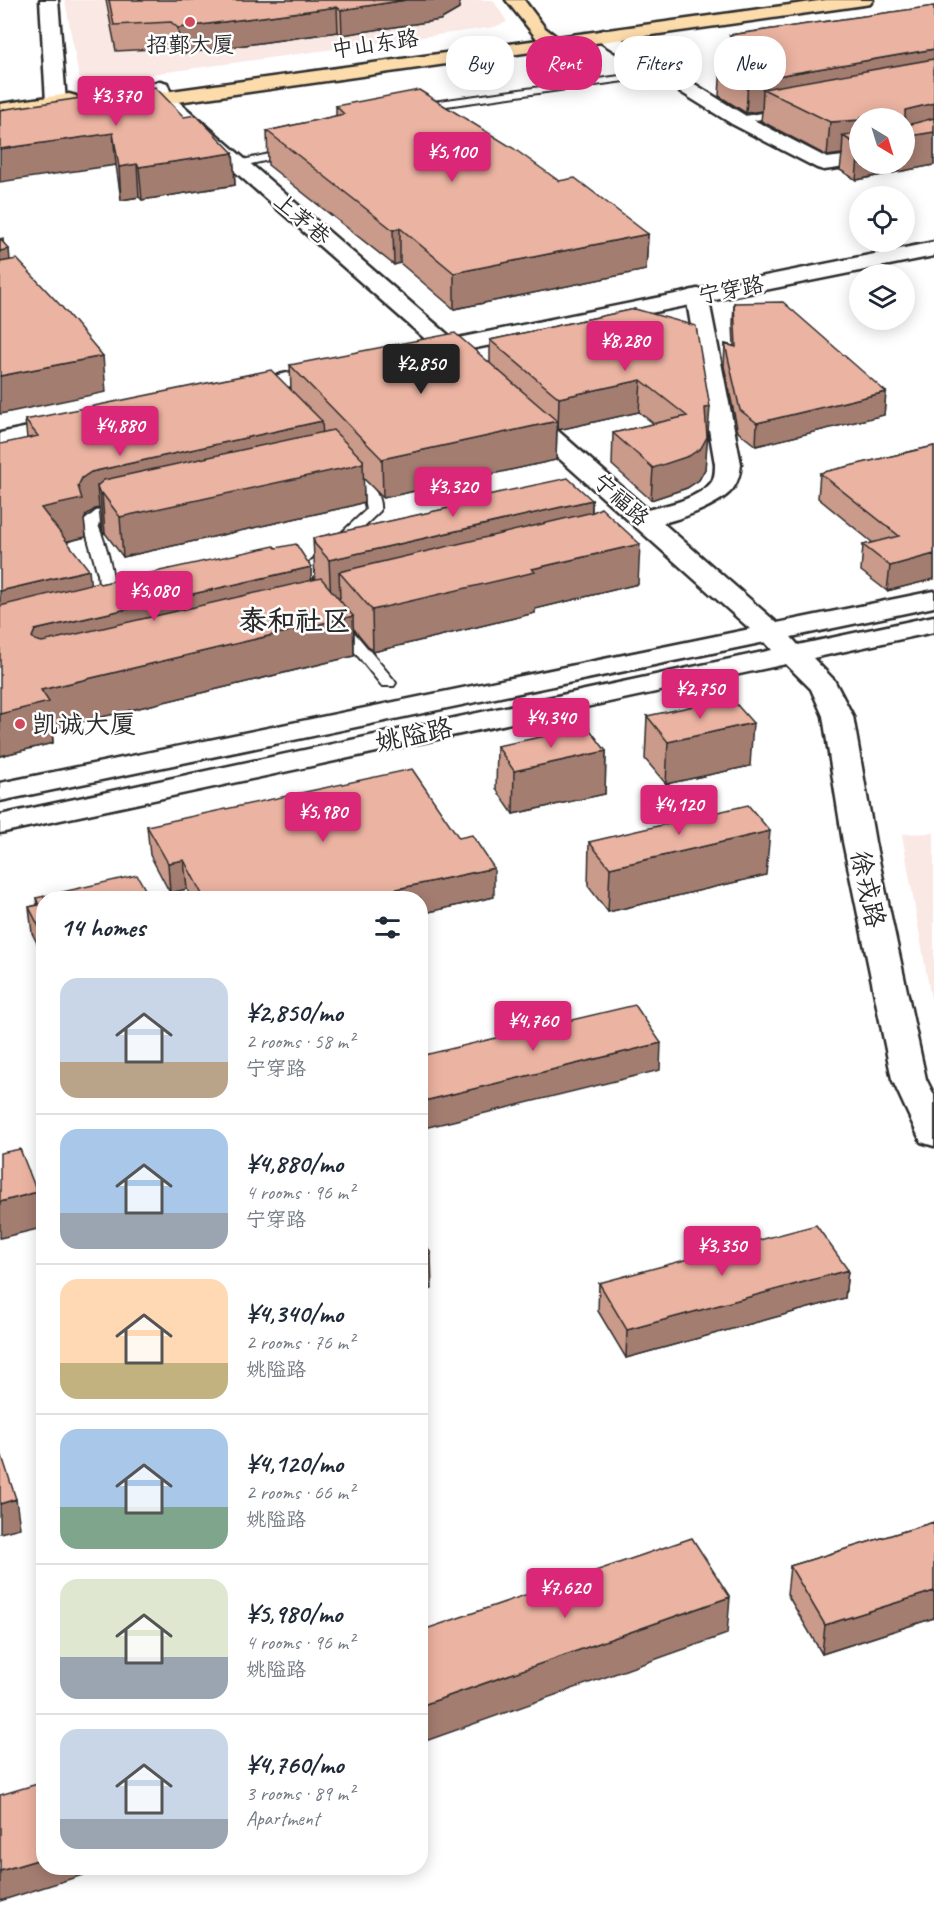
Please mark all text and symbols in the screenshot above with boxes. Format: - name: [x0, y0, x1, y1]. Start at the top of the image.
- marker: 招鄞大厦: [183, 15, 197, 29]
- street label: 中山东路: [329, 24, 421, 64]
- place label: 招鄞大厦: [146, 31, 234, 59]
- chip: Buy: [446, 36, 514, 90]
- chip: Rent: [526, 36, 602, 90]
- chip: Filters: [614, 36, 702, 90]
- chip: New: [714, 36, 786, 90]
- pin: ¥3,370: [67, 76, 165, 127]
- text: ¥3,370: [92, 83, 140, 108]
- north arrow: [849, 108, 915, 174]
- map controls: [849, 108, 915, 330]
- pin: ¥5,100: [403, 132, 501, 183]
- text: ¥5,100: [428, 139, 476, 164]
- button: locate: [849, 186, 915, 252]
- street label: 上茅巷: [268, 187, 336, 251]
- button: layers: [849, 264, 915, 330]
- street label: 宁穿路: [696, 270, 766, 310]
- pin: ¥8,280: [576, 321, 674, 372]
- text: ¥8,280: [601, 328, 649, 353]
- pin: ¥2,850: [372, 344, 470, 395]
- text: ¥2,850: [397, 351, 445, 376]
- pin: ¥4,880: [71, 406, 169, 457]
- text: ¥4,880: [96, 413, 144, 438]
- pin: ¥3,320: [404, 467, 502, 518]
- street label: 宁福路: [587, 468, 655, 532]
- text: ¥3,320: [429, 474, 477, 499]
- pin: ¥5,080: [105, 571, 203, 622]
- text: ¥5,080: [130, 578, 178, 603]
- district label: 泰和社区: [239, 603, 351, 638]
- pin: ¥2,750: [651, 669, 749, 720]
- text: ¥2,750: [676, 676, 724, 701]
- pin: ¥4,340: [502, 698, 600, 749]
- text: ¥4,340: [527, 705, 575, 730]
- place label: 凯诚大厦: [32, 708, 136, 741]
- street label: 姚隘路: [372, 711, 456, 759]
- marker: 凯诚大厦: [13, 717, 27, 731]
- pin: ¥4,120: [630, 785, 728, 836]
- pin: ¥5,980: [274, 792, 372, 843]
- text: ¥4,120: [655, 792, 703, 817]
- text: ¥5,980: [299, 799, 347, 824]
- street label: 徐戎路: [844, 847, 892, 931]
- text: 14 homes: [60, 911, 145, 944]
- icon: filters: [371, 911, 404, 944]
- text: ¥2,850/mo: [246, 996, 343, 1029]
- pin: ¥4,760: [484, 1001, 582, 1052]
- icon: home: [108, 1002, 180, 1074]
- text: ¥4,760: [508, 1008, 558, 1033]
- text: 2 rooms · 58 m²: [246, 1029, 354, 1054]
- text: 宁穿路: [246, 1056, 306, 1081]
- text: ¥4,880/mo: [246, 1147, 343, 1180]
- icon: home: [108, 1153, 180, 1225]
- text: 4 rooms · 96 m²: [246, 1180, 354, 1205]
- text: 宁穿路: [246, 1207, 306, 1232]
- pin: ¥3,350: [673, 1226, 771, 1277]
- text: ¥3,350: [698, 1233, 746, 1258]
- text: ¥4,340/mo: [246, 1297, 343, 1330]
- icon: home: [108, 1303, 180, 1375]
- text: 2 rooms · 76 m²: [246, 1330, 354, 1355]
- text: 姚隘路: [246, 1357, 306, 1382]
- text: ¥4,120/mo: [246, 1447, 343, 1480]
- icon: home: [108, 1453, 180, 1525]
- text: 2 rooms · 66 m²: [246, 1480, 354, 1505]
- text: 姚隘路: [246, 1507, 306, 1532]
- pin: ¥7,620: [516, 1568, 614, 1619]
- text: ¥7,620: [540, 1575, 590, 1600]
- text: ¥5,980/mo: [246, 1597, 342, 1630]
- icon: home: [108, 1603, 180, 1675]
- text: 4 rooms · 96 m²: [246, 1630, 354, 1655]
- text: 姚隘路: [246, 1657, 306, 1682]
- text: ¥4,760/mo: [246, 1748, 343, 1781]
- icon: home: [108, 1753, 180, 1825]
- text: 3 rooms · 89 m²: [246, 1781, 354, 1806]
- text: Apartment: [246, 1806, 319, 1831]

